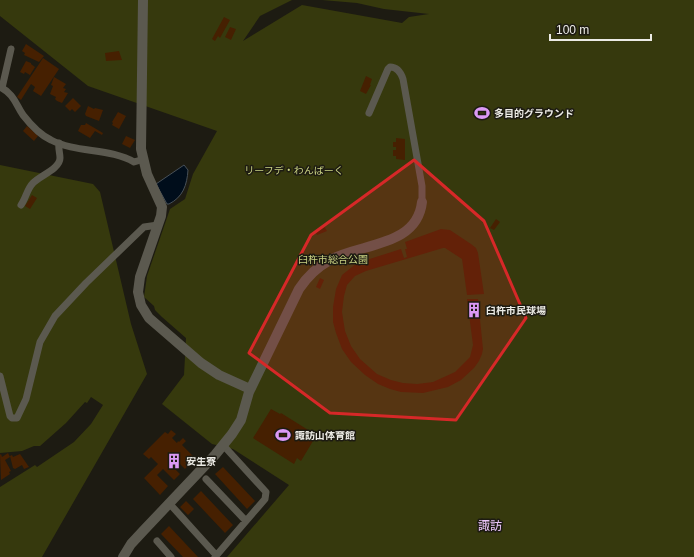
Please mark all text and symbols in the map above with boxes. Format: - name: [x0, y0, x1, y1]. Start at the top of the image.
- scale bar: [550, 16, 651, 42]
- text: 100 m: [556, 23, 589, 37]
- sports icon: 多目的グラウンド: [473, 104, 491, 122]
- place label: 多目的グラウンド: [494, 108, 574, 119]
- park label: リーフデ・わんぱーく: [244, 165, 344, 176]
- park label: 臼杵市総合公園: [298, 254, 368, 265]
- building icon: 臼杵市民球場: [465, 301, 483, 319]
- place label: 臼杵市民球場: [486, 305, 546, 316]
- sports icon: 諏訪山体育館: [274, 426, 292, 444]
- place label: 諏訪山体育館: [295, 430, 355, 441]
- building icon: 安生寮: [165, 452, 183, 470]
- place label: 安生寮: [186, 456, 216, 467]
- district label: 諏訪: [478, 519, 502, 533]

